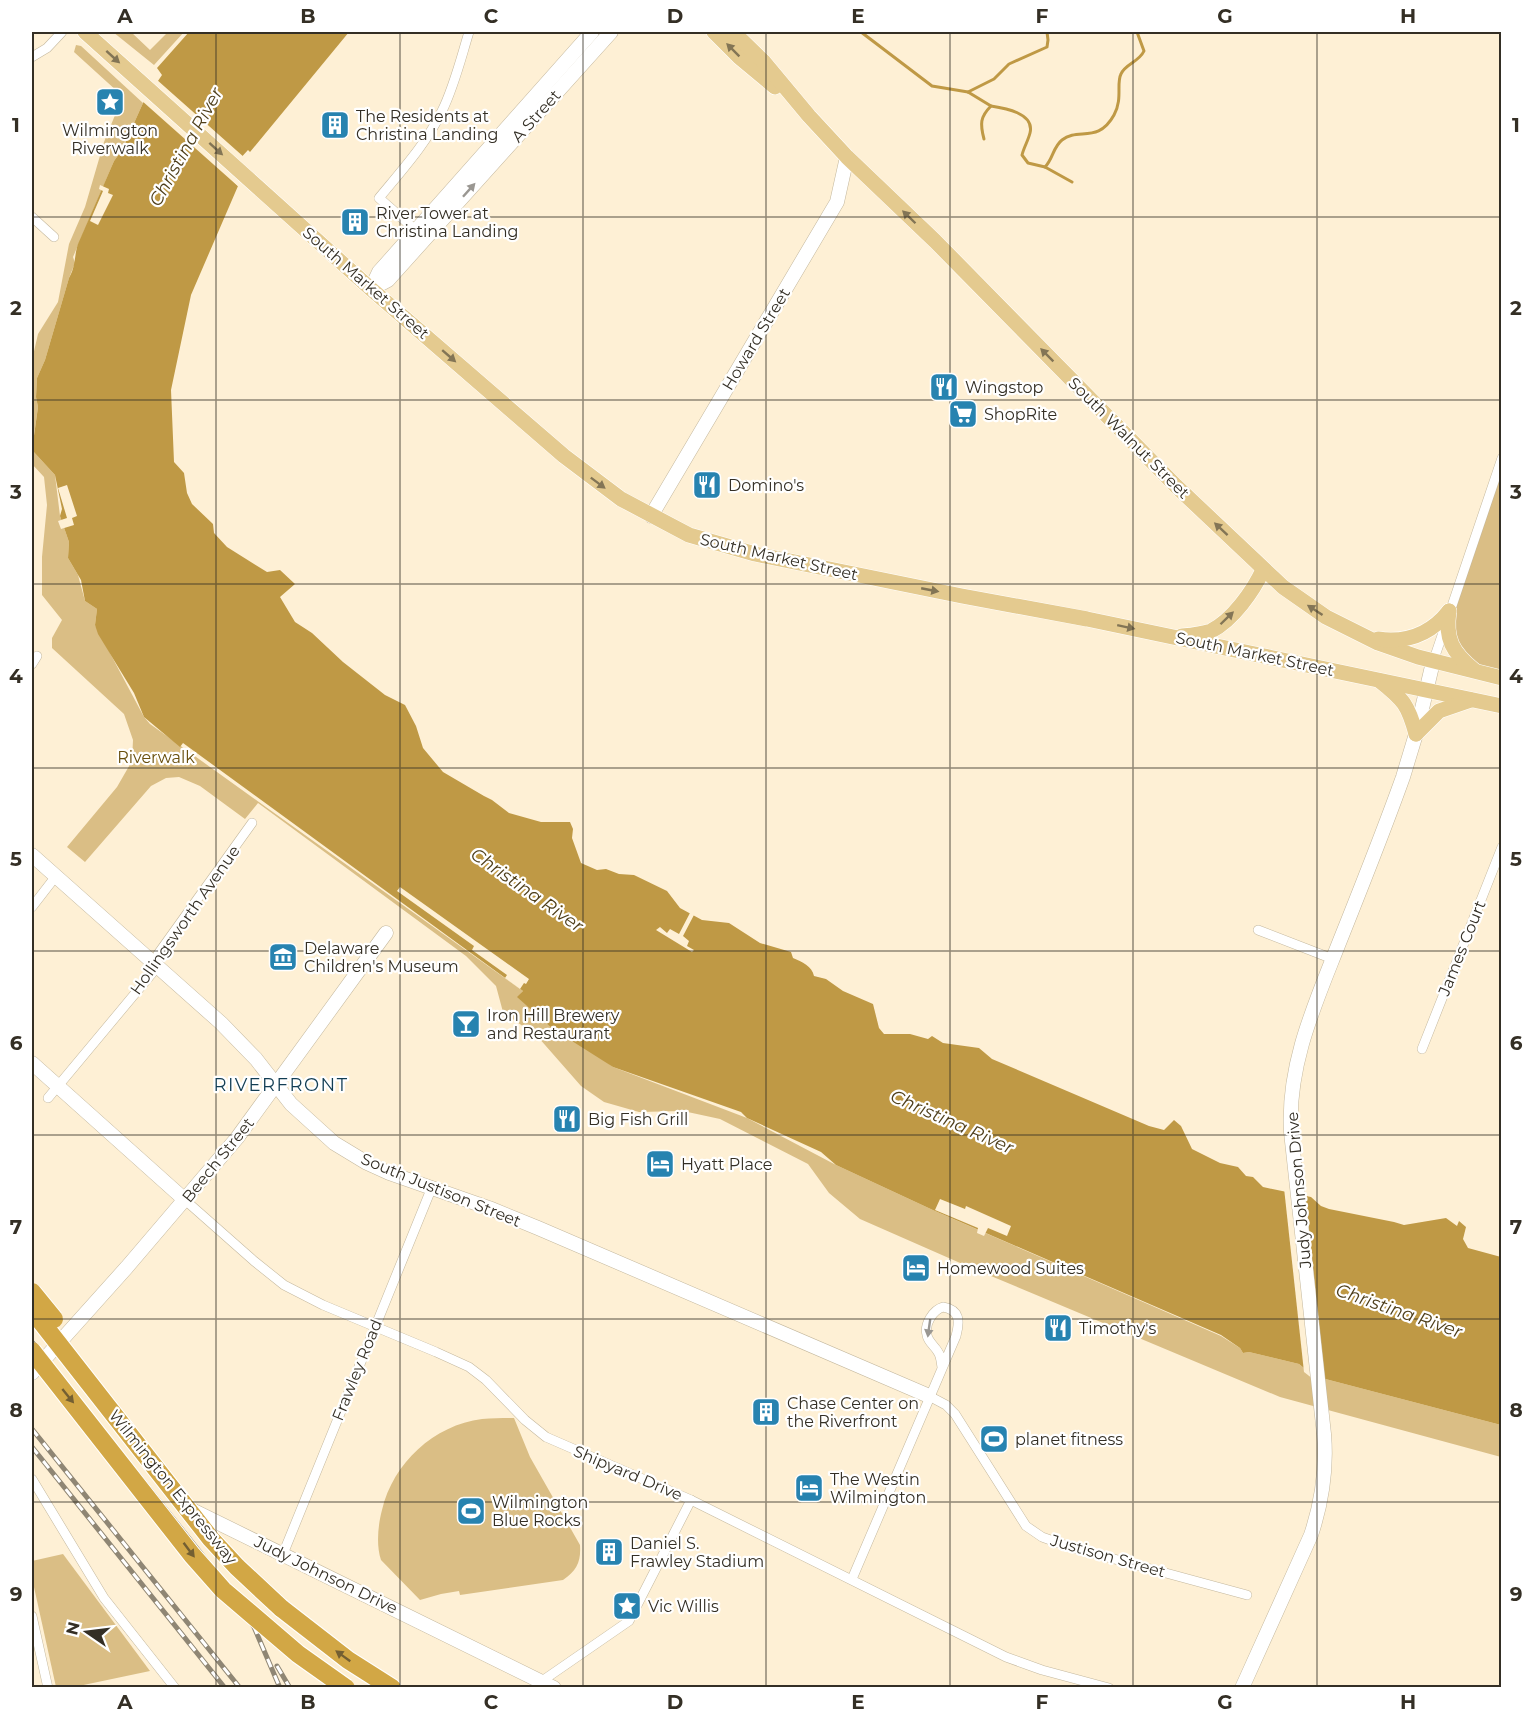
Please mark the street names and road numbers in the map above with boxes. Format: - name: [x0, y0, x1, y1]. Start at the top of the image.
- street label: A Street: [508, 85, 565, 146]
- street label: South Market Street: [299, 223, 433, 343]
- street label: Howard Street: [718, 284, 794, 393]
- street label: South Walnut Street: [1065, 374, 1194, 503]
- street label: South Market Street: [698, 530, 860, 584]
- street label: South Market Street: [1174, 628, 1336, 680]
- street label: Hollingsworth Avenue: [126, 842, 244, 998]
- street label: James Court: [1434, 897, 1490, 999]
- street label: Judy Johnson Drive: [1283, 1111, 1315, 1270]
- street label: Beech Street: [178, 1113, 258, 1206]
- street label: South Justison Street: [358, 1149, 524, 1231]
- street label: Frawley Road: [328, 1317, 386, 1423]
- street label: Wilmington Expressway: [105, 1406, 241, 1568]
- street label: Shipyard Drive: [571, 1441, 685, 1505]
- street label: Justison Street: [1047, 1530, 1168, 1582]
- street label: Judy Johnson Drive: [250, 1532, 401, 1618]

